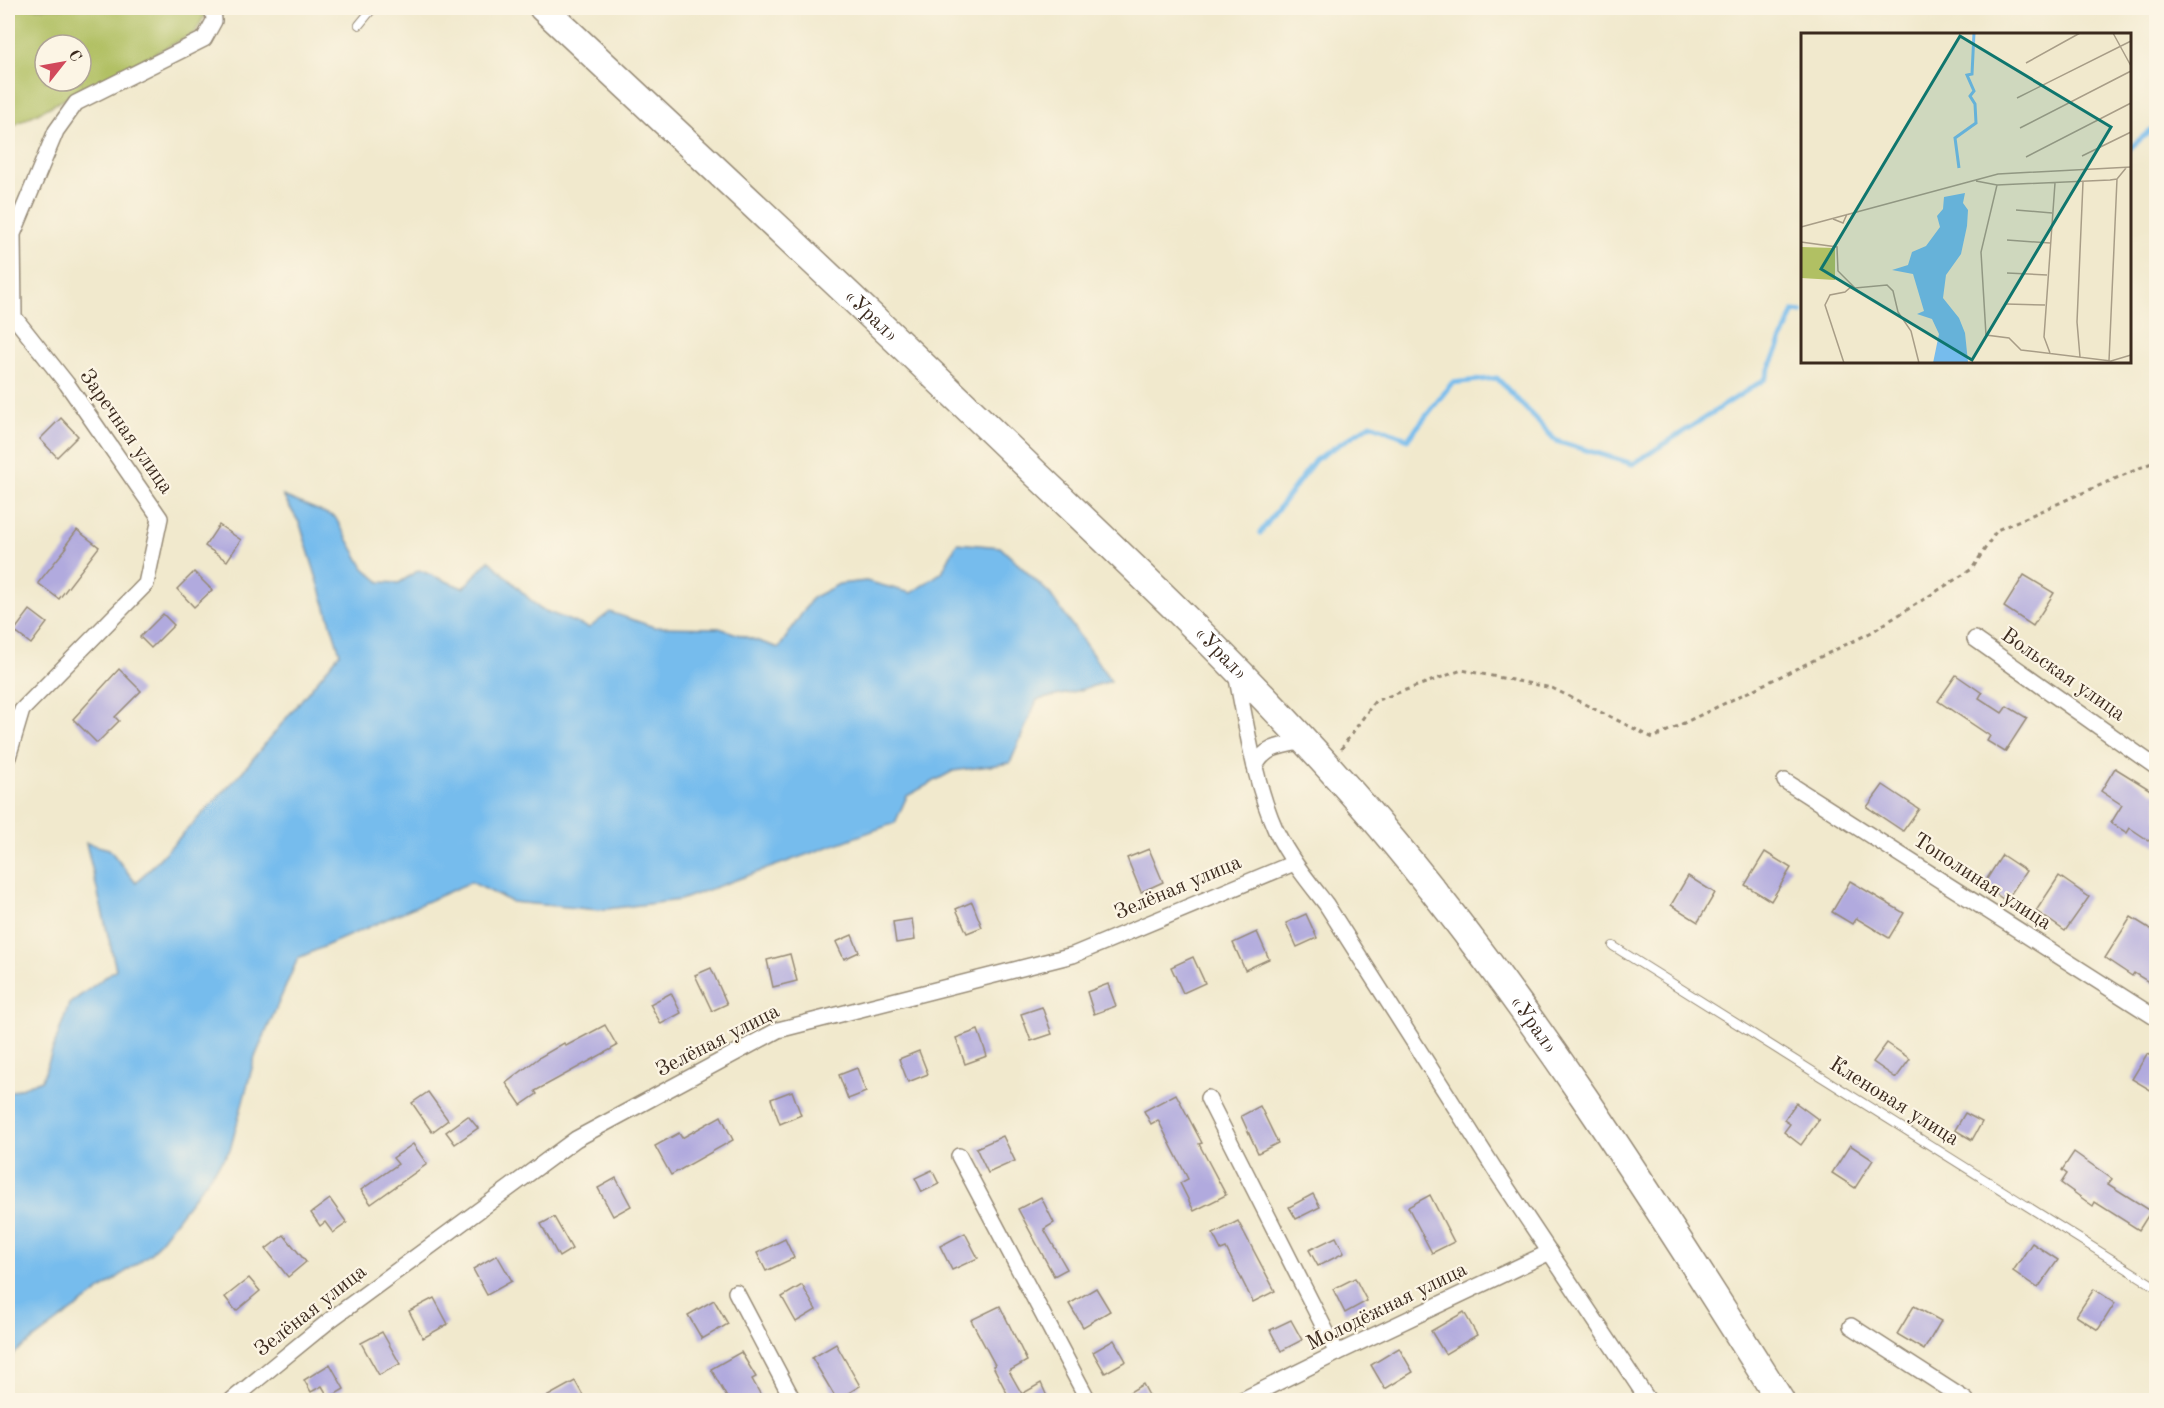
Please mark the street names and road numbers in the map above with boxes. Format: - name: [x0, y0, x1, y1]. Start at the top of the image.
- street label: «Урал»: [840, 285, 902, 346]
- street label: Заречная улица: [75, 366, 177, 498]
- street label: «Урал»: [1190, 622, 1252, 684]
- street label: Вольская улица: [1997, 625, 2129, 725]
- street label: Тополиная улица: [1909, 830, 2055, 934]
- street label: Зелёная улица: [1112, 852, 1244, 924]
- street label: «Урал»: [1506, 992, 1561, 1058]
- street label: Зелёная улица: [653, 1001, 783, 1081]
- street label: Кленовая улица: [1825, 1054, 1963, 1150]
- street label: Молодёжная улица: [1303, 1259, 1471, 1355]
- street label: Зелёная улица: [251, 1261, 371, 1361]

